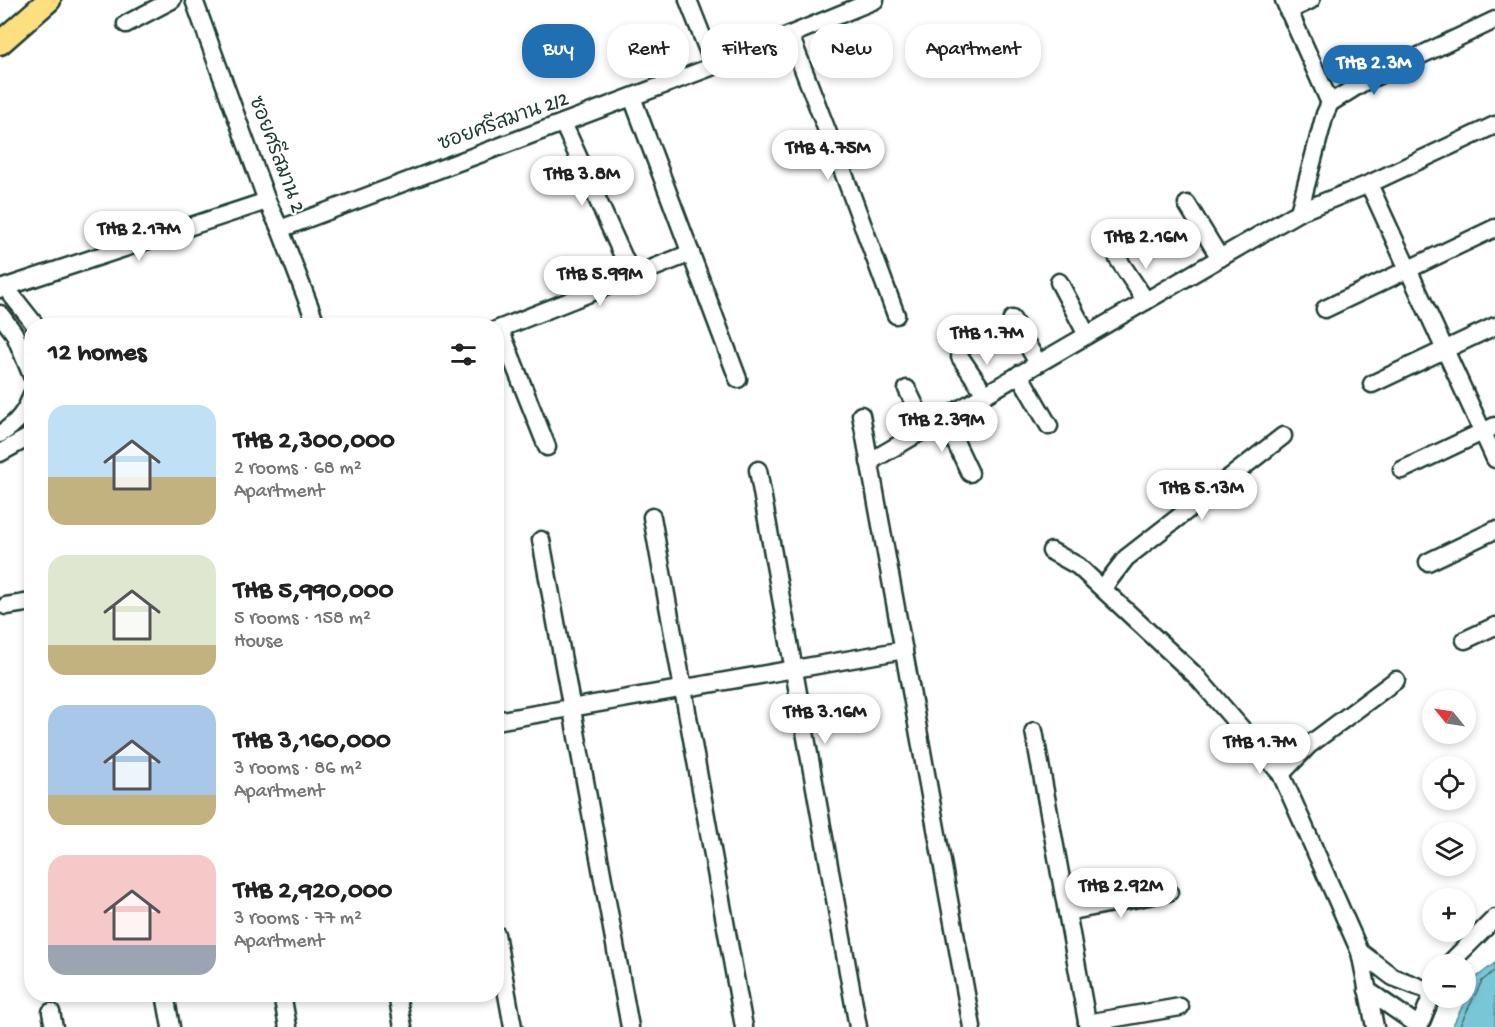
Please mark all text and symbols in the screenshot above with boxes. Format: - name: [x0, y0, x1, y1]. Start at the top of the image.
- chip: Buy: [522, 24, 595, 78]
- chip: Rent: [607, 24, 689, 78]
- chip: Filters: [701, 24, 798, 78]
- chip: New: [810, 24, 893, 78]
- chip: Apartment: [905, 24, 1041, 78]
- pin: THB 2.3M: [1312, 45, 1436, 96]
- text: THB 2.3M: [1337, 53, 1411, 76]
- street label: ซอยศรีสมาน 2/2: [434, 85, 573, 157]
- street label: ซอยศรีสมาน 2: [242, 92, 311, 216]
- pin: THB 4.75M: [759, 130, 897, 181]
- text: THB 4.75M: [786, 138, 870, 161]
- pin: THB 3.8M: [520, 156, 644, 207]
- text: THB 3.8M: [544, 164, 620, 187]
- pin: THB 2.17M: [70, 211, 208, 262]
- text: THB 2.17M: [98, 219, 180, 242]
- pin: THB 2.16M: [1077, 219, 1215, 270]
- text: THB 2.16M: [1105, 227, 1187, 250]
- pin: THB 5.99M: [531, 256, 669, 307]
- text: THB 5.99M: [558, 264, 642, 287]
- pin: THB 1.7M: [925, 315, 1049, 366]
- text: THB 1.7M: [951, 323, 1023, 346]
- icon: filters: [447, 338, 480, 371]
- text: 12 homes: [48, 339, 146, 370]
- pin: THB 2.39M: [873, 402, 1011, 453]
- text: THB 2.39M: [900, 410, 984, 433]
- text: THB 2,300,000: [234, 427, 395, 458]
- icon: home: [96, 429, 168, 501]
- text: 2 rooms · 68 m²: [234, 458, 362, 481]
- pin: THB 5.13M: [1133, 470, 1271, 521]
- text: THB 5.13M: [1160, 478, 1244, 501]
- text: Apartment: [234, 481, 324, 504]
- text: THB 5,990,000: [234, 577, 393, 608]
- icon: home: [96, 579, 168, 651]
- text: 5 rooms · 158 m²: [234, 608, 371, 631]
- text: House: [234, 631, 283, 654]
- north arrow: [1422, 690, 1476, 744]
- map controls: [1422, 690, 1476, 1008]
- pin: THB 3.16M: [756, 694, 894, 745]
- text: THB 3.16M: [784, 702, 866, 725]
- pin: THB 1.7M: [1198, 724, 1322, 775]
- text: THB 3,160,000: [234, 727, 391, 758]
- icon: home: [96, 729, 168, 801]
- text: THB 1.7M: [1224, 732, 1296, 755]
- button: locate: [1422, 756, 1476, 810]
- text: 3 rooms · 86 m²: [234, 758, 362, 781]
- text: Apartment: [234, 781, 324, 804]
- button: layers: [1422, 822, 1476, 876]
- pin: THB 2.92M: [1052, 868, 1190, 919]
- text: THB 2.92M: [1079, 876, 1163, 899]
- text: THB 2,920,000: [234, 877, 392, 908]
- icon: home: [96, 879, 168, 951]
- button: +: [1422, 888, 1476, 942]
- text: 3 rooms · 77 m²: [234, 908, 362, 931]
- text: Apartment: [234, 931, 324, 954]
- button: −: [1422, 954, 1476, 1008]

